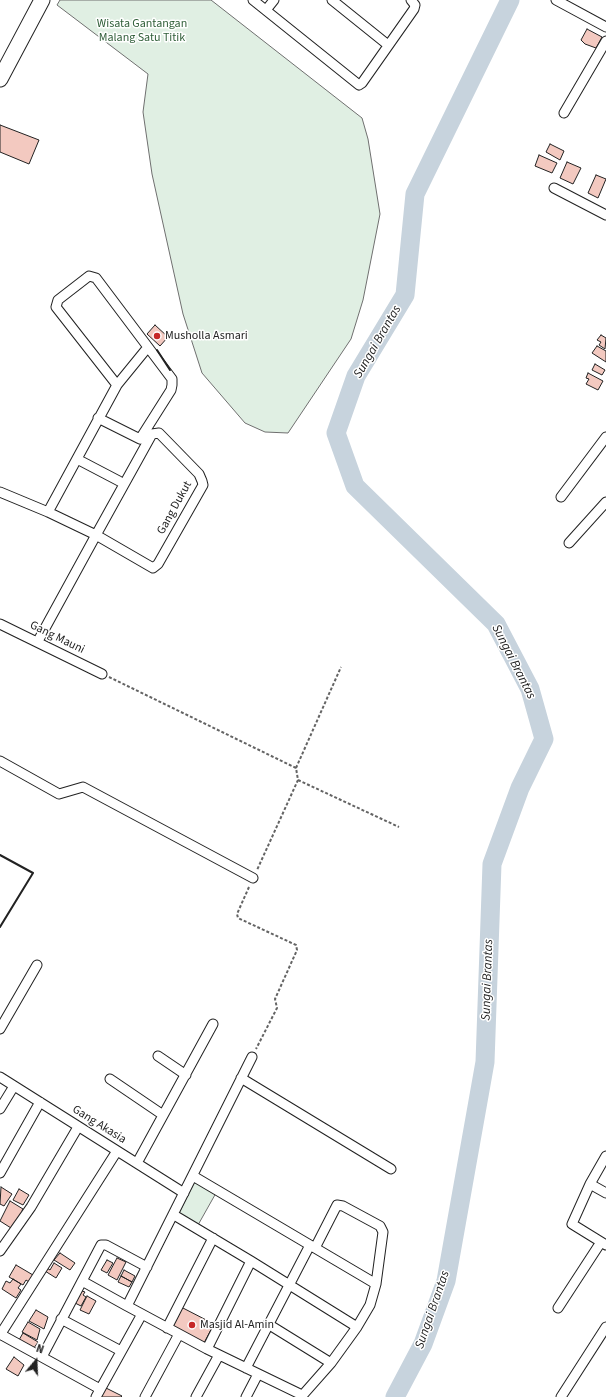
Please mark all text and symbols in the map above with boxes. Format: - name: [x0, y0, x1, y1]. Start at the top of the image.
- park label: Wisata Gantangan Malang Satu Titik: [97, 17, 187, 45]
- water label: Sungai Brantas: [351, 303, 405, 381]
- place label: Musholla Asmari: [165, 329, 248, 343]
- marker: Musholla Asmari: [152, 331, 162, 341]
- street label: Gang Dukut: [154, 479, 196, 537]
- street label: Gang Mauni: [27, 619, 87, 657]
- water label: Sungai Brantas: [488, 622, 538, 702]
- water label: Sungai Brantas: [479, 939, 497, 1021]
- street label: Gang Akasia: [69, 1103, 129, 1147]
- water label: Sungai Brantas: [412, 1269, 454, 1351]
- place label: Masjid Al-Amin: [200, 1318, 274, 1332]
- marker: Masjid Al-Amin: [187, 1320, 197, 1330]
- north arrow: [16, 1341, 56, 1381]
- text: N: [34, 1341, 46, 1357]

